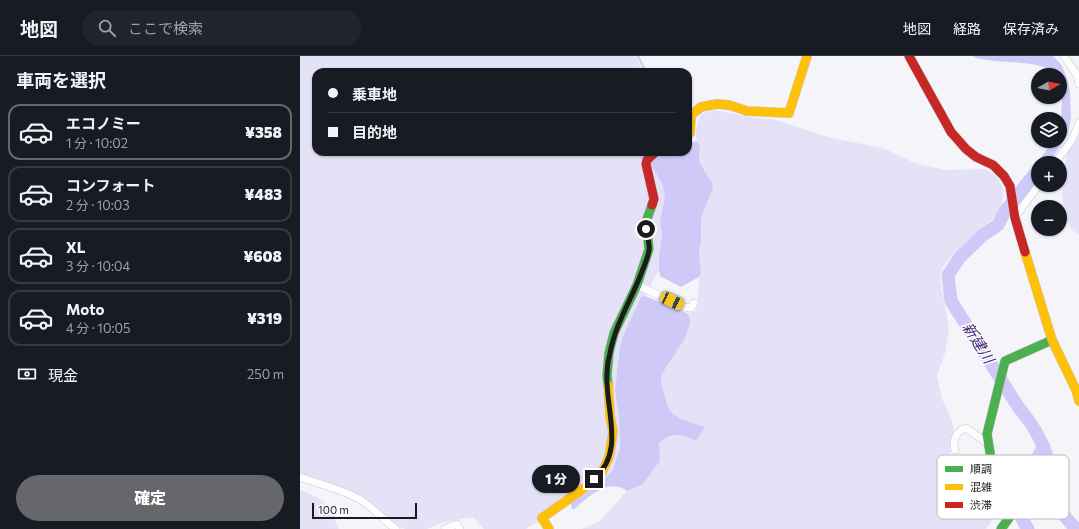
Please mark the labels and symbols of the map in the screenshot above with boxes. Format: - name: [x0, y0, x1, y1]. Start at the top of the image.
- north arrow: [1031, 68, 1067, 104]
- route start: [637, 220, 655, 238]
- car: [659, 290, 685, 312]
- water label: 新建川: [959, 319, 999, 368]
- legend: [937, 455, 1069, 519]
- text: 順調: [970, 462, 992, 475]
- callout: 1 分: [532, 465, 580, 493]
- route end: [585, 470, 603, 488]
- text: 混雑: [970, 480, 992, 493]
- text: 渋滞: [970, 498, 992, 511]
- scale bar: [312, 501, 417, 520]

